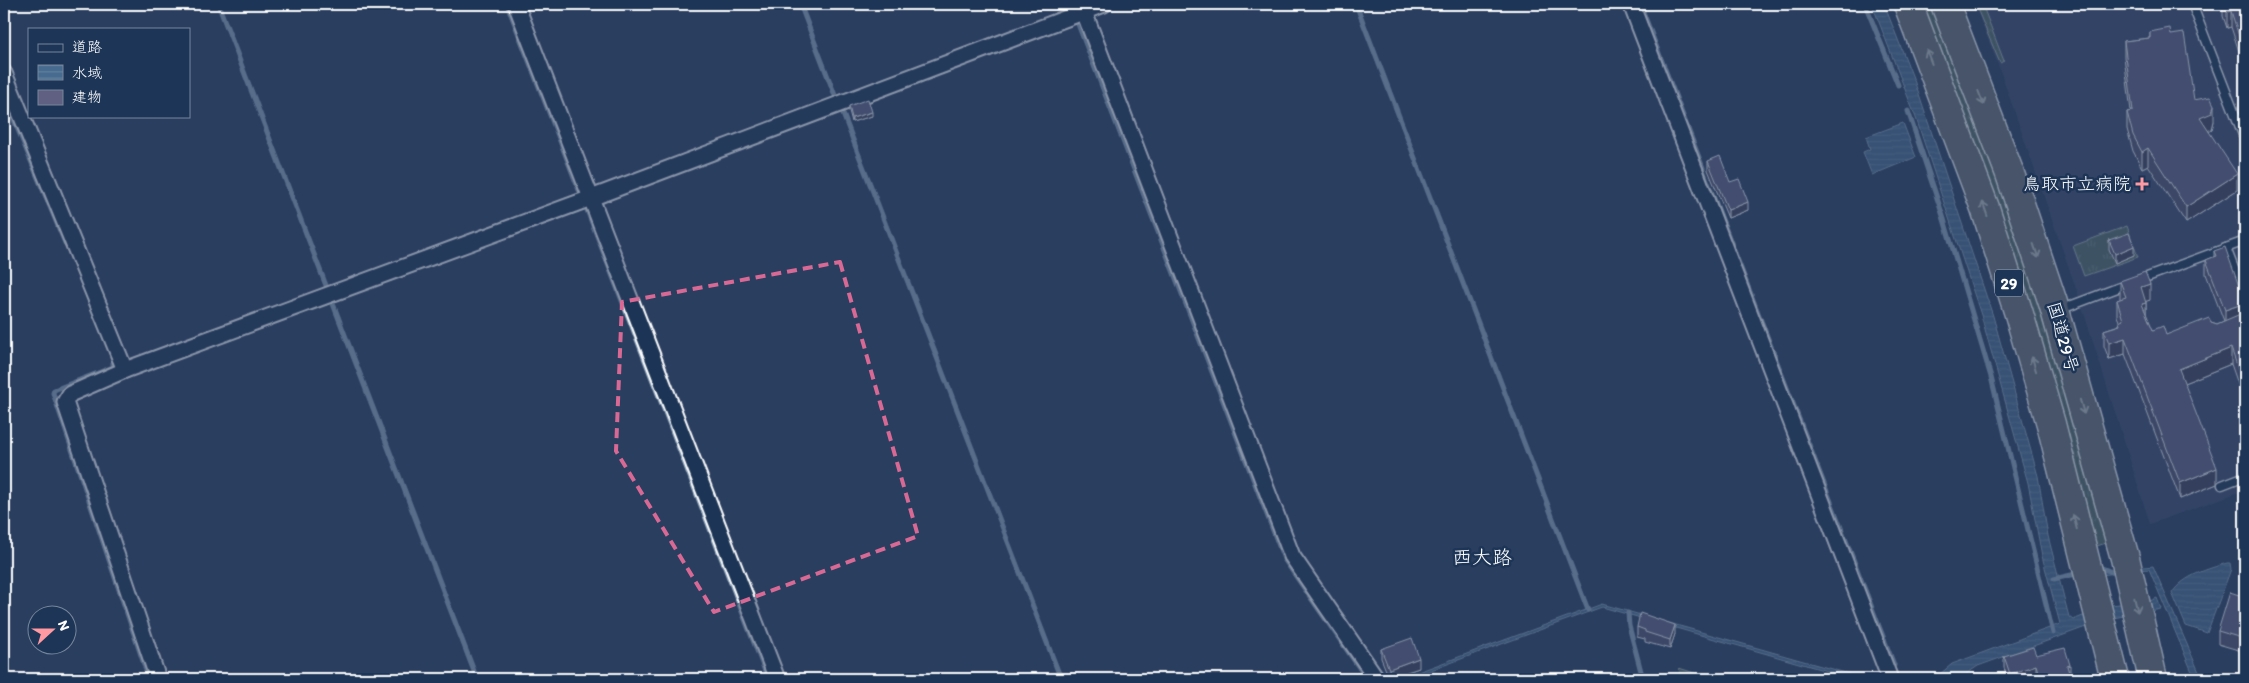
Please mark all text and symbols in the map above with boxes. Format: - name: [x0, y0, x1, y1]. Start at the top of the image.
- legend: [28, 28, 190, 118]
- text: 道路: [72, 38, 102, 56]
- one-way arrow: [1924, 50, 1933, 65]
- text: 水域: [72, 64, 102, 82]
- text: 建物: [72, 88, 102, 106]
- one-way arrow: [1977, 90, 1986, 106]
- place label: 鳥取市立病院: [2023, 173, 2131, 195]
- marker: 鳥取市立病院: [2135, 177, 2149, 191]
- one-way arrow: [1980, 202, 1989, 218]
- one-way arrow: [2032, 243, 2041, 259]
- road number: 29: [1995, 270, 2023, 296]
- street label: 国道29号: [2042, 299, 2084, 375]
- one-way arrow: [2028, 357, 2038, 373]
- one-way arrow: [2078, 399, 2088, 415]
- one-way arrow: [2070, 514, 2079, 530]
- district label: 西大路: [1452, 545, 1512, 569]
- one-way arrow: [2132, 597, 2141, 613]
- north arrow: [28, 606, 78, 656]
- text: N: [54, 618, 73, 633]

